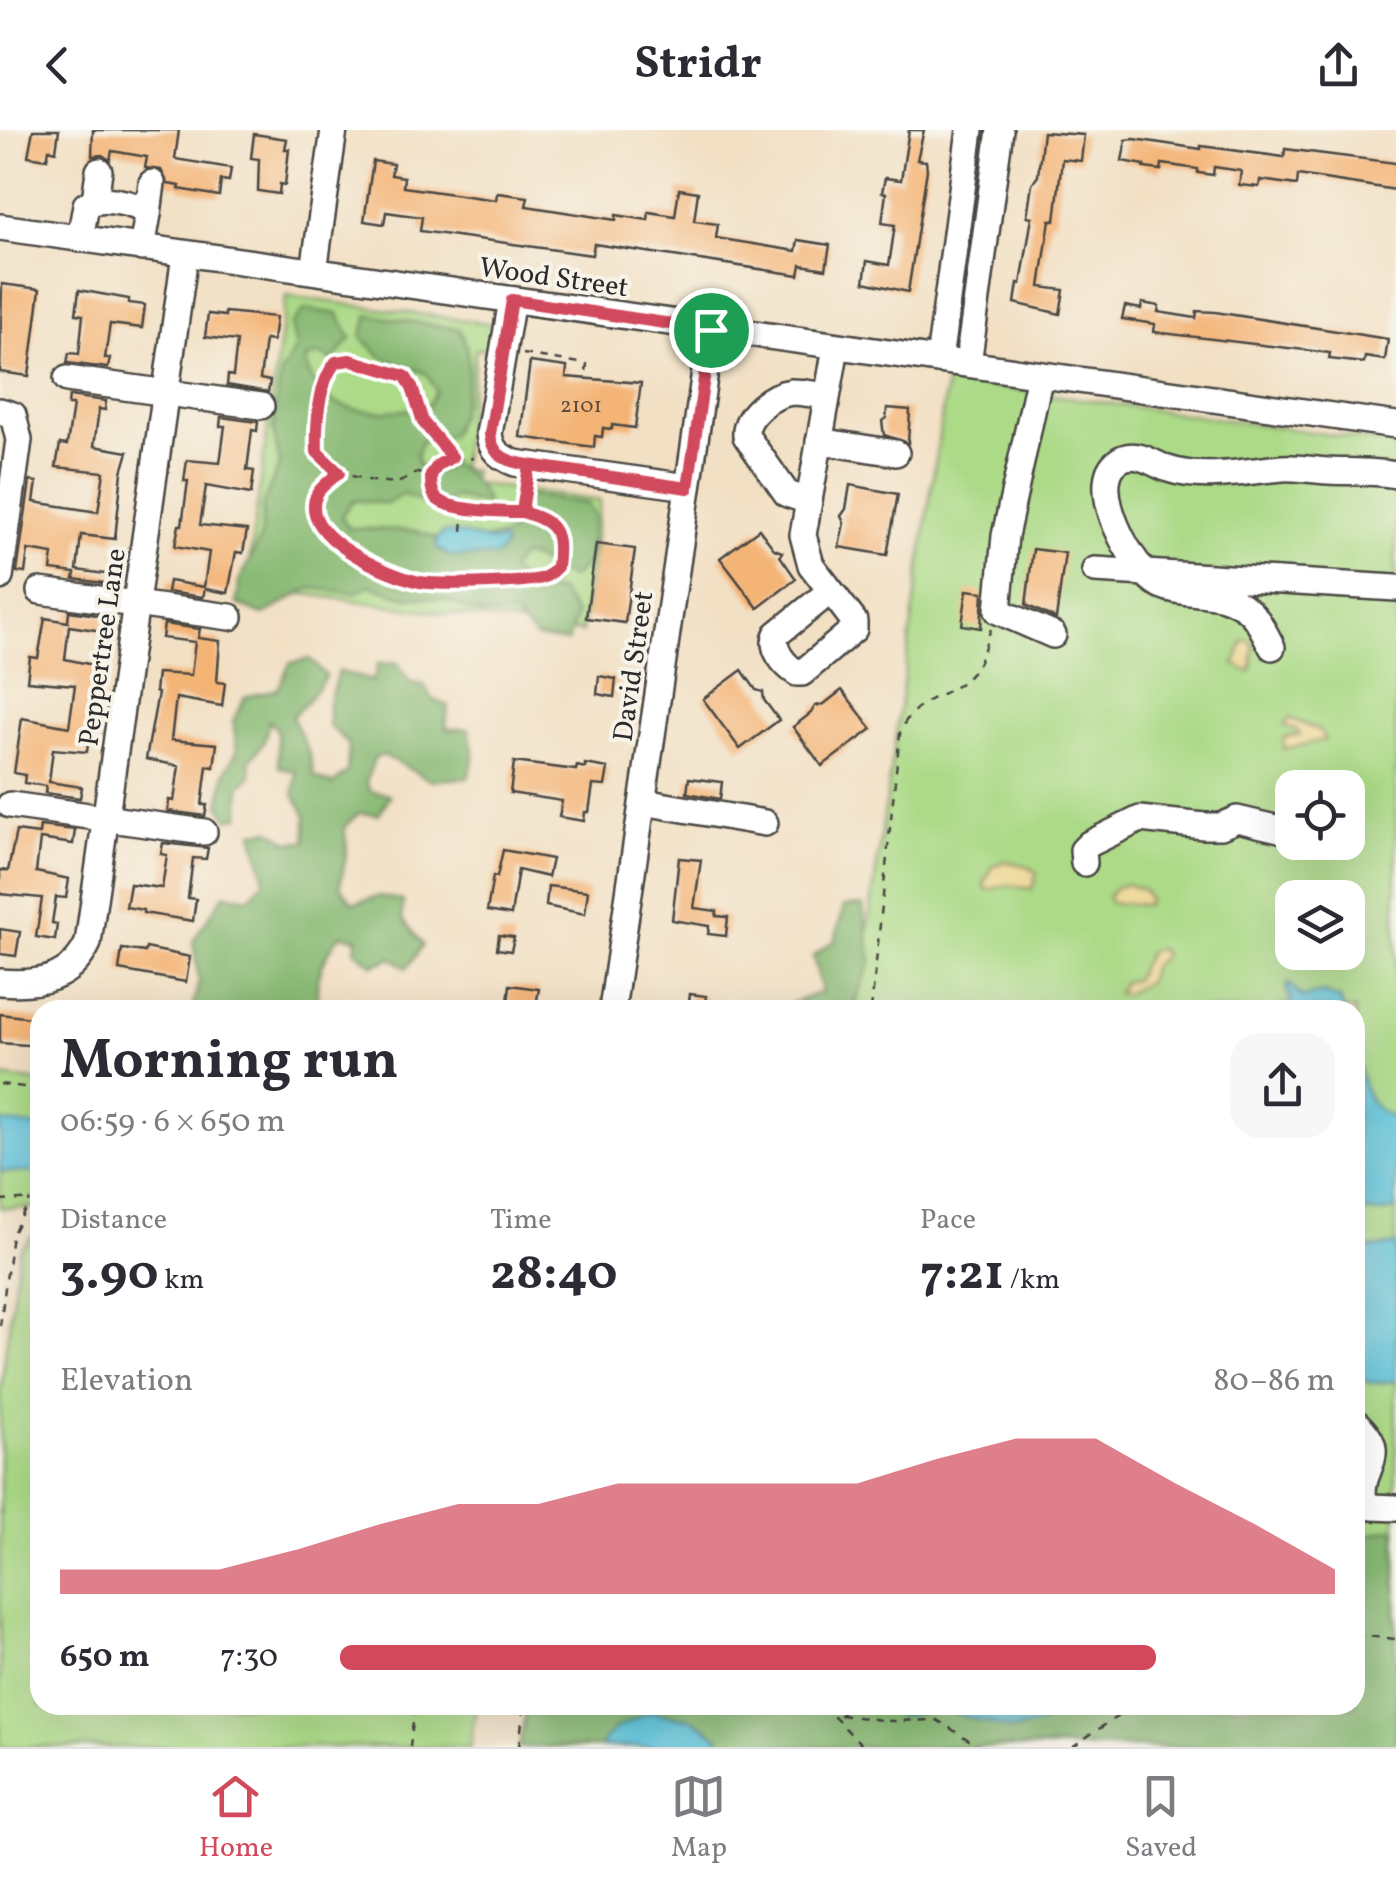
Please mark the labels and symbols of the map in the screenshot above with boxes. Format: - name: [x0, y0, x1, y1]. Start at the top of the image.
- street label: Wood Street: [476, 249, 631, 308]
- pin: [669, 288, 754, 373]
- house number: 2101: [560, 391, 602, 422]
- street label: Peppertree Lane: [70, 546, 137, 749]
- street label: David Street: [605, 589, 664, 744]

